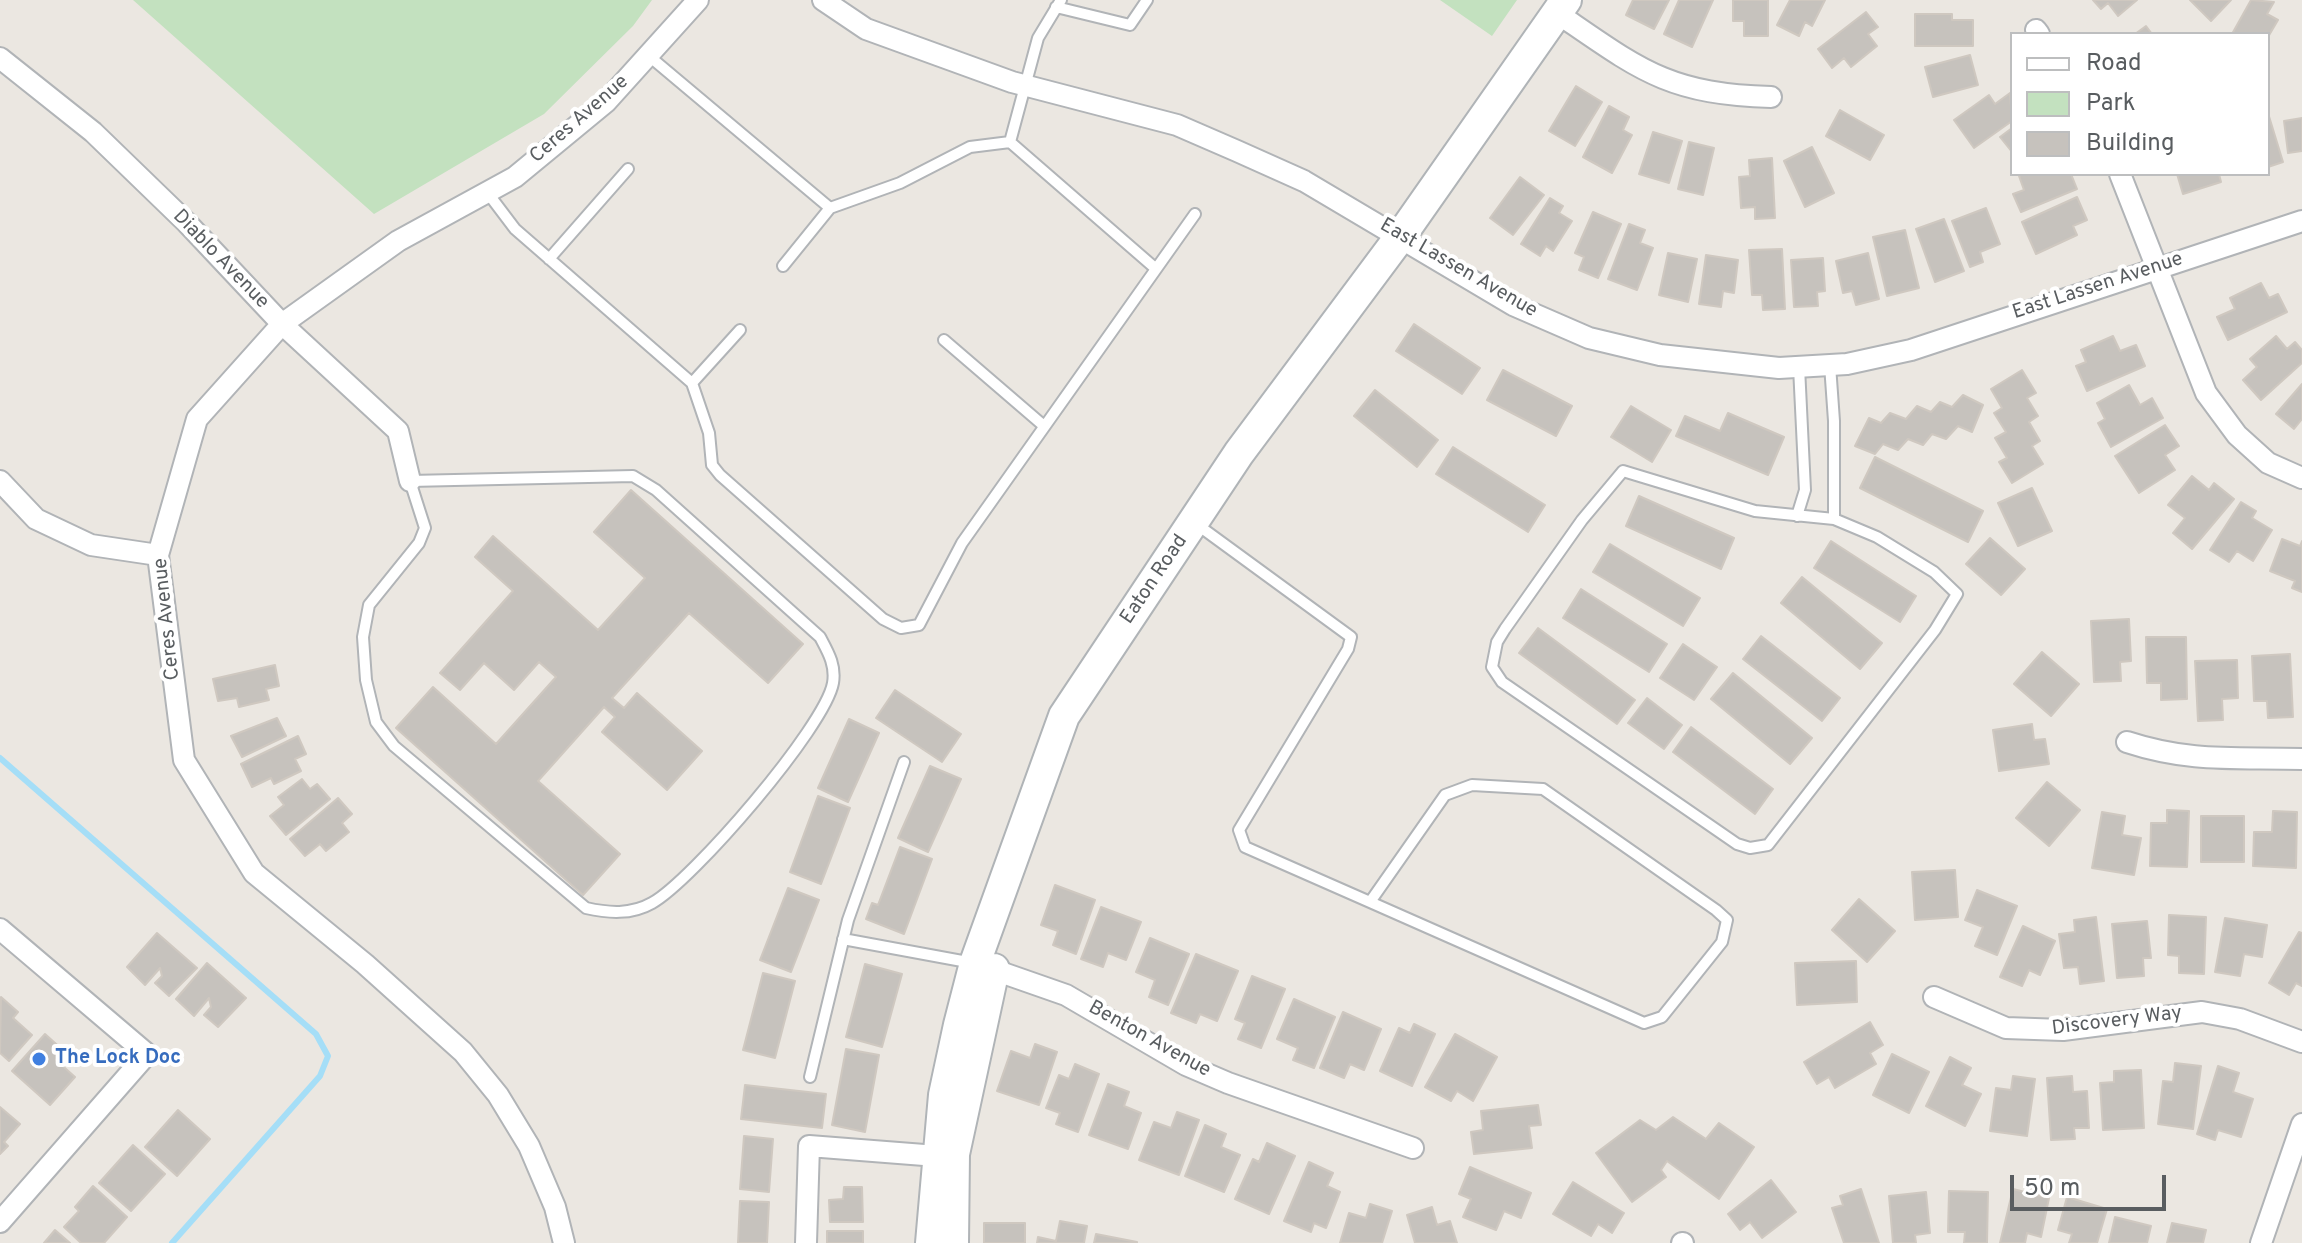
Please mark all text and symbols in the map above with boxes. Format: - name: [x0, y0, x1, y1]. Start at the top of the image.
- legend: [2010, 32, 2270, 176]
- text: Road: [2086, 49, 2142, 79]
- street label: Ceres Avenue: [526, 71, 634, 169]
- text: Park: [2086, 89, 2136, 119]
- text: Building: [2086, 129, 2175, 159]
- street label: Diablo Avenue: [167, 205, 273, 315]
- street label: East Lassen Avenue: [1375, 214, 1541, 324]
- street label: East Lassen Avenue: [2010, 248, 2186, 326]
- street label: Eaton Road: [1116, 531, 1194, 629]
- street label: Ceres Avenue: [150, 557, 186, 681]
- street label: Benton Avenue: [1084, 996, 1214, 1084]
- street label: Discovery Way: [2051, 1002, 2183, 1042]
- place label: The Lock Doc: [55, 1047, 181, 1071]
- marker: The Lock Doc: [30, 1050, 48, 1068]
- scale bar: [2014, 1159, 2170, 1209]
- text: 50 m: [2024, 1174, 2080, 1204]

